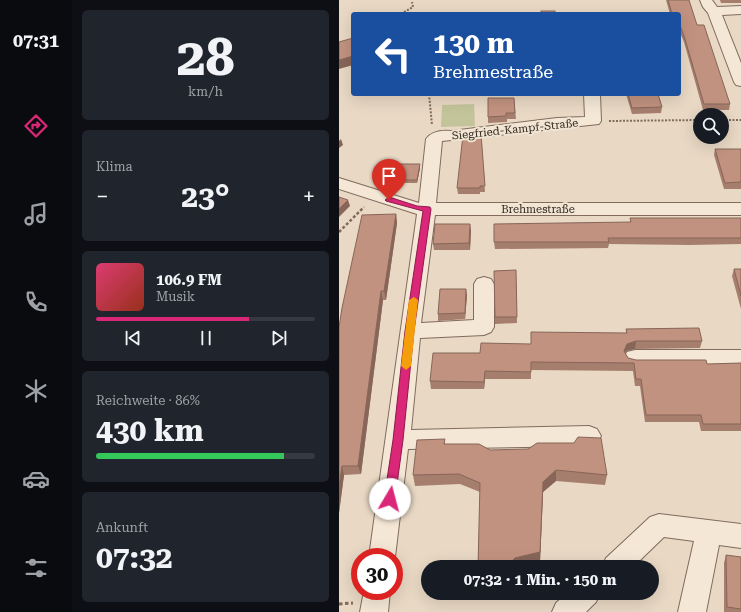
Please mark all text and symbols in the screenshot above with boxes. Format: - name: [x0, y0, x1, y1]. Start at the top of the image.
- text: 28: [176, 27, 235, 88]
- text: 130 m: [433, 27, 514, 60]
- icon: left: [367, 28, 419, 80]
- text: 07:31: [13, 30, 59, 51]
- text: Brehmestraße: [433, 61, 553, 82]
- text: km/h: [188, 84, 223, 99]
- map controls: [693, 108, 729, 144]
- button: search: [693, 108, 729, 144]
- icon: directions: [22, 112, 50, 140]
- street label: Siegfried-Kampf-Straße: [451, 116, 579, 143]
- text: Klima: [96, 159, 133, 174]
- pin: [372, 159, 406, 200]
- icon: arrive: [378, 165, 400, 187]
- text: 23°: [181, 179, 230, 214]
- text: −: [96, 184, 108, 209]
- text: +: [303, 184, 315, 209]
- icon: music: [22, 200, 50, 228]
- street label: Brehmestraße: [501, 203, 575, 216]
- text: 106.9 FM: [156, 271, 222, 289]
- icon: phone: [22, 288, 50, 316]
- text: Musik: [156, 289, 195, 304]
- icon: previous: [122, 327, 144, 349]
- icon: pause: [195, 327, 217, 349]
- icon: next: [268, 327, 290, 349]
- icon: climate: [22, 377, 50, 405]
- text: Reichweite · 86%: [96, 393, 200, 408]
- text: 430 km: [96, 413, 204, 448]
- icon: car: [22, 465, 50, 493]
- position arrow: [369, 478, 411, 520]
- text: Ankunft: [96, 520, 148, 535]
- text: 07:32: [96, 540, 173, 575]
- speed limit sign: 30: [351, 548, 403, 600]
- icon: filters: [22, 554, 50, 582]
- text: 07:32 · 1 Min. · 150 m: [464, 571, 616, 589]

